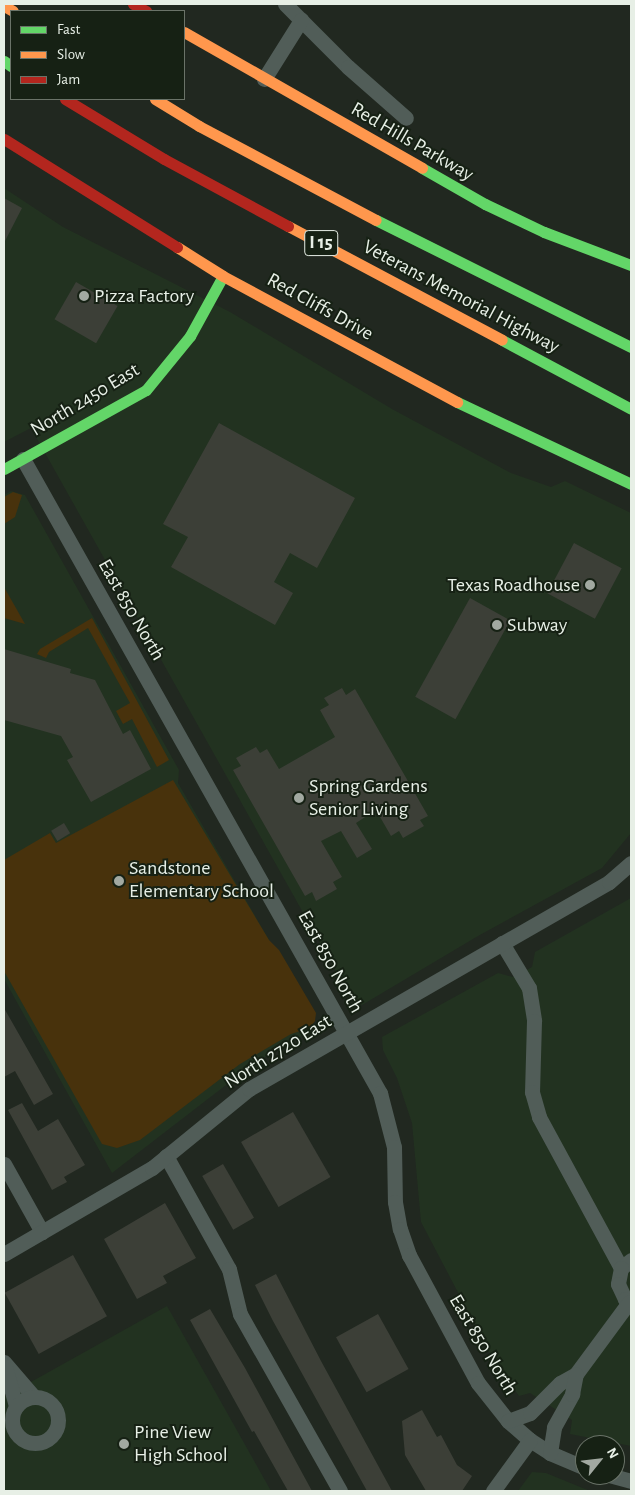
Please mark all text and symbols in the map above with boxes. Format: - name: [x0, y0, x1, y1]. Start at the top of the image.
- legend: [10, 10, 185, 100]
- text: Fast: [57, 22, 80, 37]
- text: Slow: [57, 47, 85, 62]
- text: Jam: [57, 72, 80, 87]
- street label: Red Hills Parkway: [346, 97, 478, 187]
- road number: I 15: [304, 227, 338, 260]
- street label: Veterans Memorial Highway: [359, 235, 563, 359]
- street label: Red Cliffs Drive: [263, 268, 377, 346]
- place label: Pizza Factory: [94, 284, 194, 308]
- marker: Pizza Factory: [78, 290, 90, 302]
- street label: North 2450 East: [26, 358, 144, 442]
- street label: East 850 North: [92, 555, 170, 665]
- place label: Texas Roadhouse: [447, 573, 580, 597]
- marker: Texas Roadhouse: [584, 579, 596, 591]
- place label: Subway: [507, 613, 567, 637]
- marker: Subway: [491, 619, 503, 631]
- place label: Spring Gardens Senior Living: [309, 774, 428, 821]
- marker: Spring Gardens Senior Living: [293, 792, 305, 804]
- place label: Sandstone Elementary School: [129, 857, 274, 904]
- marker: Sandstone Elementary School: [113, 875, 125, 887]
- street label: East 850 North: [292, 907, 368, 1017]
- street label: North 2720 East: [220, 1009, 336, 1095]
- street label: East 850 North: [444, 1290, 522, 1400]
- place label: Pine View High School: [134, 1420, 228, 1467]
- north arrow: [575, 1435, 625, 1485]
- marker: Pine View High School: [118, 1438, 130, 1450]
- text: N: [604, 1446, 621, 1461]

